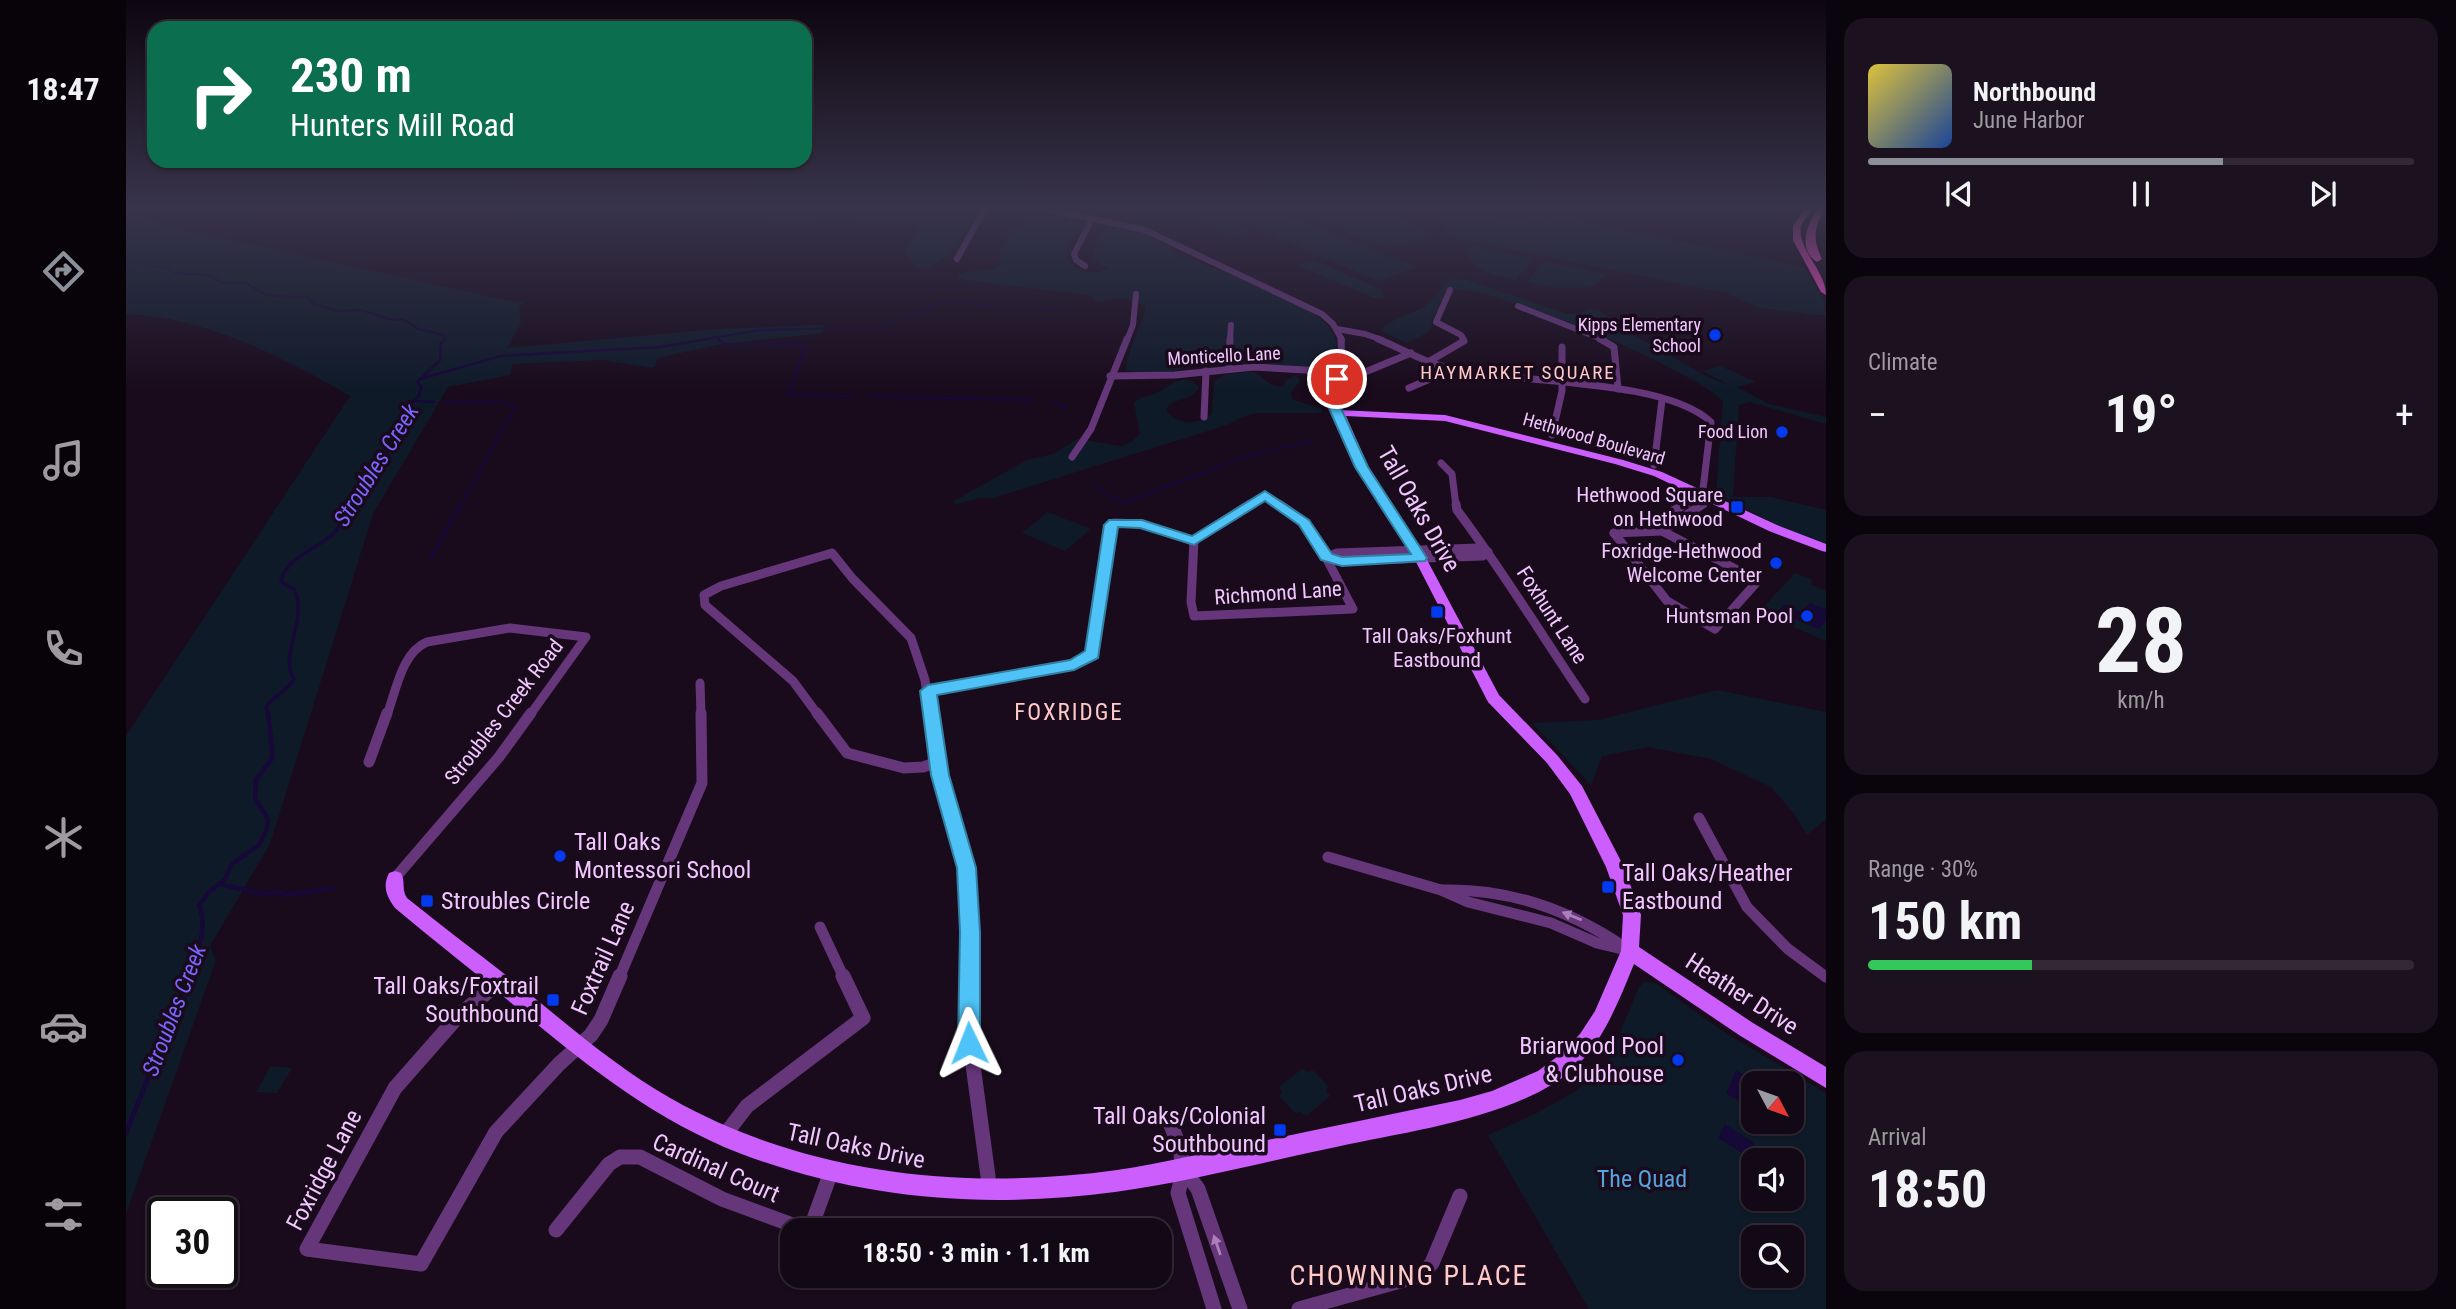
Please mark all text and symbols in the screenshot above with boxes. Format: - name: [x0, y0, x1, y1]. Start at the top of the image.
- text: 230 m: [290, 47, 412, 104]
- icon: right: [175, 49, 266, 140]
- text: 18:47: [26, 70, 100, 108]
- text: Northbound: [1973, 77, 2096, 107]
- text: Hunters Mill Road: [290, 106, 515, 144]
- text: June Harbor: [1973, 107, 2085, 134]
- icon: previous: [1940, 175, 1978, 213]
- icon: pause: [2122, 175, 2160, 213]
- icon: next: [2304, 175, 2342, 213]
- icon: directions: [39, 247, 88, 296]
- place label: Kipps Elementary School: [1578, 314, 1701, 356]
- marker: Kipps Elementary School: [1707, 327, 1723, 343]
- street label: Monticello Lane: [1167, 342, 1281, 369]
- pin: [1307, 349, 1367, 409]
- text: Climate: [1868, 349, 1938, 376]
- icon: arrive: [1318, 360, 1356, 398]
- district label: HAYMARKET SQUARE: [1420, 361, 1616, 384]
- text: 19°: [2105, 384, 2177, 445]
- text: −: [1868, 393, 1887, 437]
- text: +: [2395, 393, 2414, 437]
- water label: Stroubles Creek: [328, 398, 425, 531]
- street label: Hethwood Boulevard: [1521, 408, 1668, 469]
- place label: Food Lion: [1698, 421, 1768, 442]
- marker: Food Lion: [1774, 424, 1790, 440]
- icon: music: [39, 436, 88, 485]
- street label: Tall Oaks Drive: [1372, 441, 1466, 577]
- place label: Hethwood Square on Hethwood: [1576, 483, 1723, 531]
- marker: Hethwood Square on Hethwood: [1729, 499, 1745, 515]
- place label: Foxridge-Hethwood Welcome Center: [1601, 539, 1762, 587]
- marker: Foxridge-Hethwood Welcome Center: [1768, 555, 1784, 571]
- street label: Foxhunt Lane: [1512, 562, 1592, 668]
- street label: Richmond Lane: [1213, 577, 1343, 609]
- text: 28: [2095, 588, 2187, 694]
- marker: Tall Oaks/Foxhunt Eastbound: [1429, 604, 1445, 620]
- place label: Huntsman Pool: [1666, 604, 1793, 628]
- marker: Huntsman Pool: [1799, 608, 1815, 624]
- icon: phone: [39, 624, 88, 673]
- place label: Tall Oaks/Foxhunt Eastbound: [1362, 624, 1512, 672]
- street label: Stroubles Creek Road: [440, 635, 568, 789]
- text: km/h: [2117, 687, 2165, 714]
- district label: FOXRIDGE: [1014, 699, 1124, 726]
- icon: climate: [39, 813, 88, 862]
- place label: Tall Oaks Montessori School: [574, 828, 751, 884]
- marker: Tall Oaks Montessori School: [552, 848, 568, 864]
- text: Range · 30%: [1868, 856, 1978, 883]
- place label: Tall Oaks/Heather Eastbound: [1622, 859, 1793, 915]
- marker: Tall Oaks/Heather Eastbound: [1600, 879, 1616, 895]
- place label: Stroubles Circle: [441, 887, 590, 915]
- text: 150 km: [1868, 891, 2022, 952]
- marker: Stroubles Circle: [419, 893, 435, 909]
- street label: Foxtrail Lane: [566, 897, 640, 1019]
- one-way arrow: [1561, 911, 1582, 922]
- water label: Stroubles Creek: [137, 940, 212, 1080]
- street label: Heather Drive: [1681, 947, 1803, 1041]
- place label: Tall Oaks/Foxtrail Southbound: [373, 972, 539, 1028]
- marker: Tall Oaks/Foxtrail Southbound: [545, 992, 561, 1008]
- icon: car: [39, 1002, 88, 1051]
- position arrow: [932, 1006, 1006, 1080]
- place label: Briarwood Pool & Clubhouse: [1519, 1032, 1664, 1088]
- marker: Briarwood Pool & Clubhouse: [1670, 1052, 1686, 1068]
- street label: Tall Oaks Drive: [1352, 1060, 1494, 1118]
- north arrow: [1741, 1071, 1804, 1134]
- map controls: [1741, 1071, 1804, 1288]
- place label: Tall Oaks/Colonial Southbound: [1093, 1102, 1266, 1158]
- street label: Foxridge Lane: [280, 1105, 368, 1235]
- street label: Tall Oaks Drive: [784, 1118, 928, 1174]
- marker: Tall Oaks/Colonial Southbound: [1272, 1122, 1288, 1138]
- text: Arrival: [1868, 1124, 1927, 1151]
- street label: Cardinal Court: [648, 1128, 784, 1208]
- button: sound: [1741, 1148, 1804, 1211]
- text: 18:50: [1868, 1159, 1987, 1220]
- park label: The Quad: [1597, 1165, 1687, 1193]
- icon: filters: [39, 1190, 88, 1239]
- speed limit sign: 30: [147, 1197, 238, 1288]
- button: search: [1741, 1225, 1804, 1288]
- one-way arrow: [1211, 1234, 1222, 1255]
- text: 18:50 · 3 min · 1.1 km: [862, 1238, 1090, 1268]
- district label: CHOWNING PLACE: [1290, 1259, 1528, 1292]

